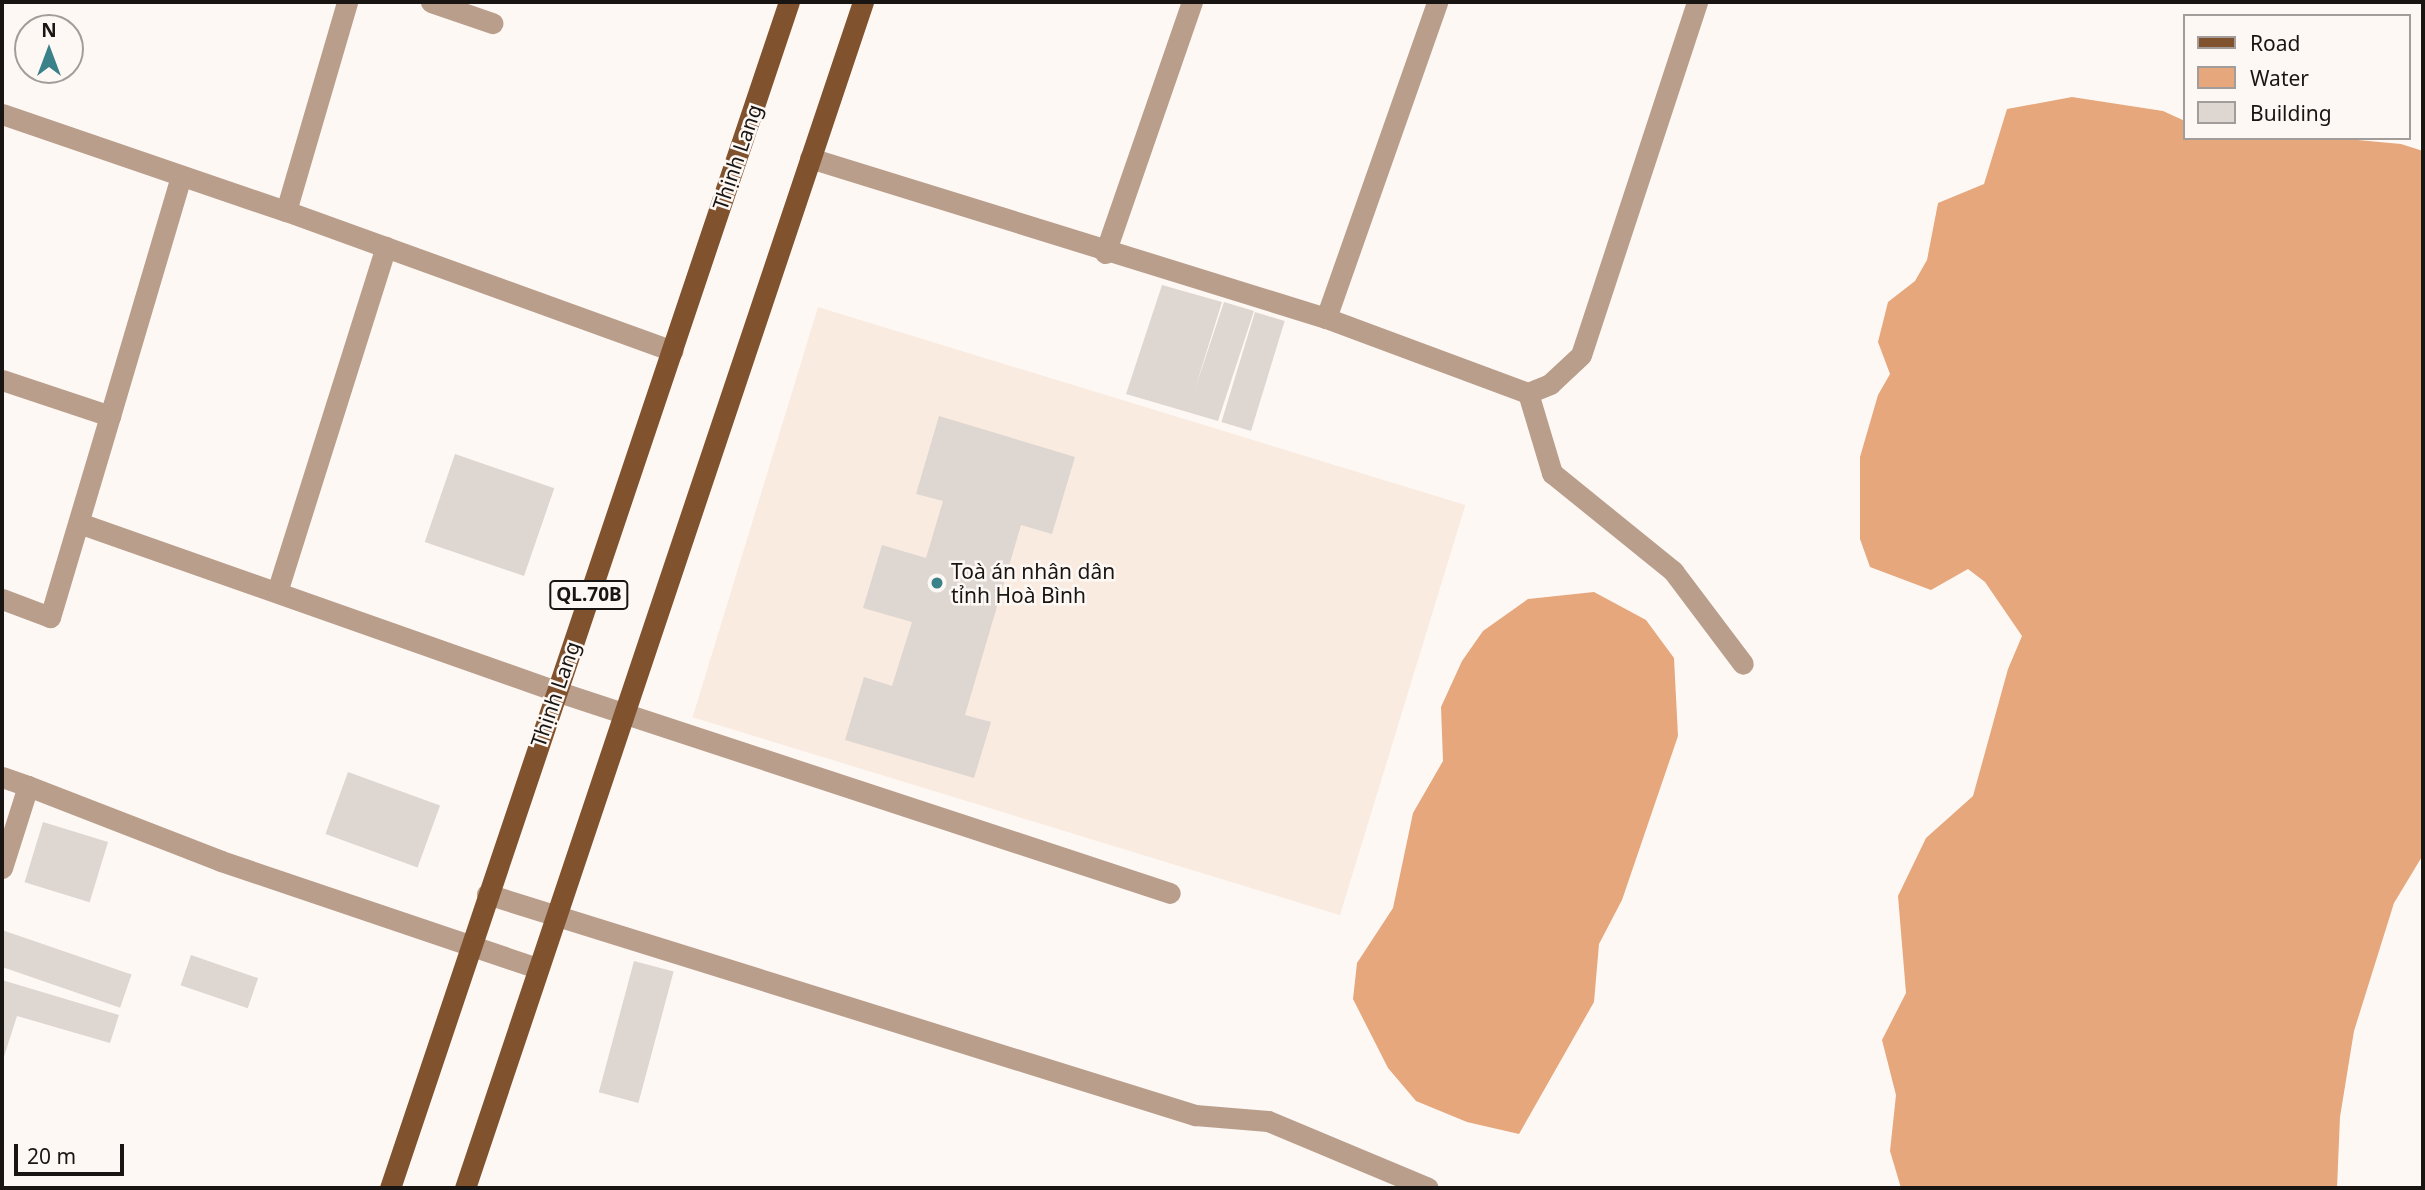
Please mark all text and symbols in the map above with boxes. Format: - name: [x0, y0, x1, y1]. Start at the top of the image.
- north arrow: [14, 14, 84, 84]
- legend: [2184, 14, 2411, 140]
- text: N: [41, 17, 57, 43]
- text: Road: [2250, 29, 2300, 57]
- text: Water: [2250, 64, 2309, 92]
- text: Building: [2250, 99, 2332, 127]
- street label: Thịnh Lang: [707, 101, 767, 213]
- place label: Toà án nhân dân tỉnh Hoà Bình: [951, 558, 1115, 608]
- marker: Toà án nhân dân tỉnh Hoà Bình: [929, 575, 945, 591]
- road number: QL.70B: [549, 580, 629, 610]
- street label: Thịnh Lang: [525, 638, 585, 750]
- scale bar: [18, 1130, 128, 1174]
- text: 20 m: [27, 1142, 76, 1170]

